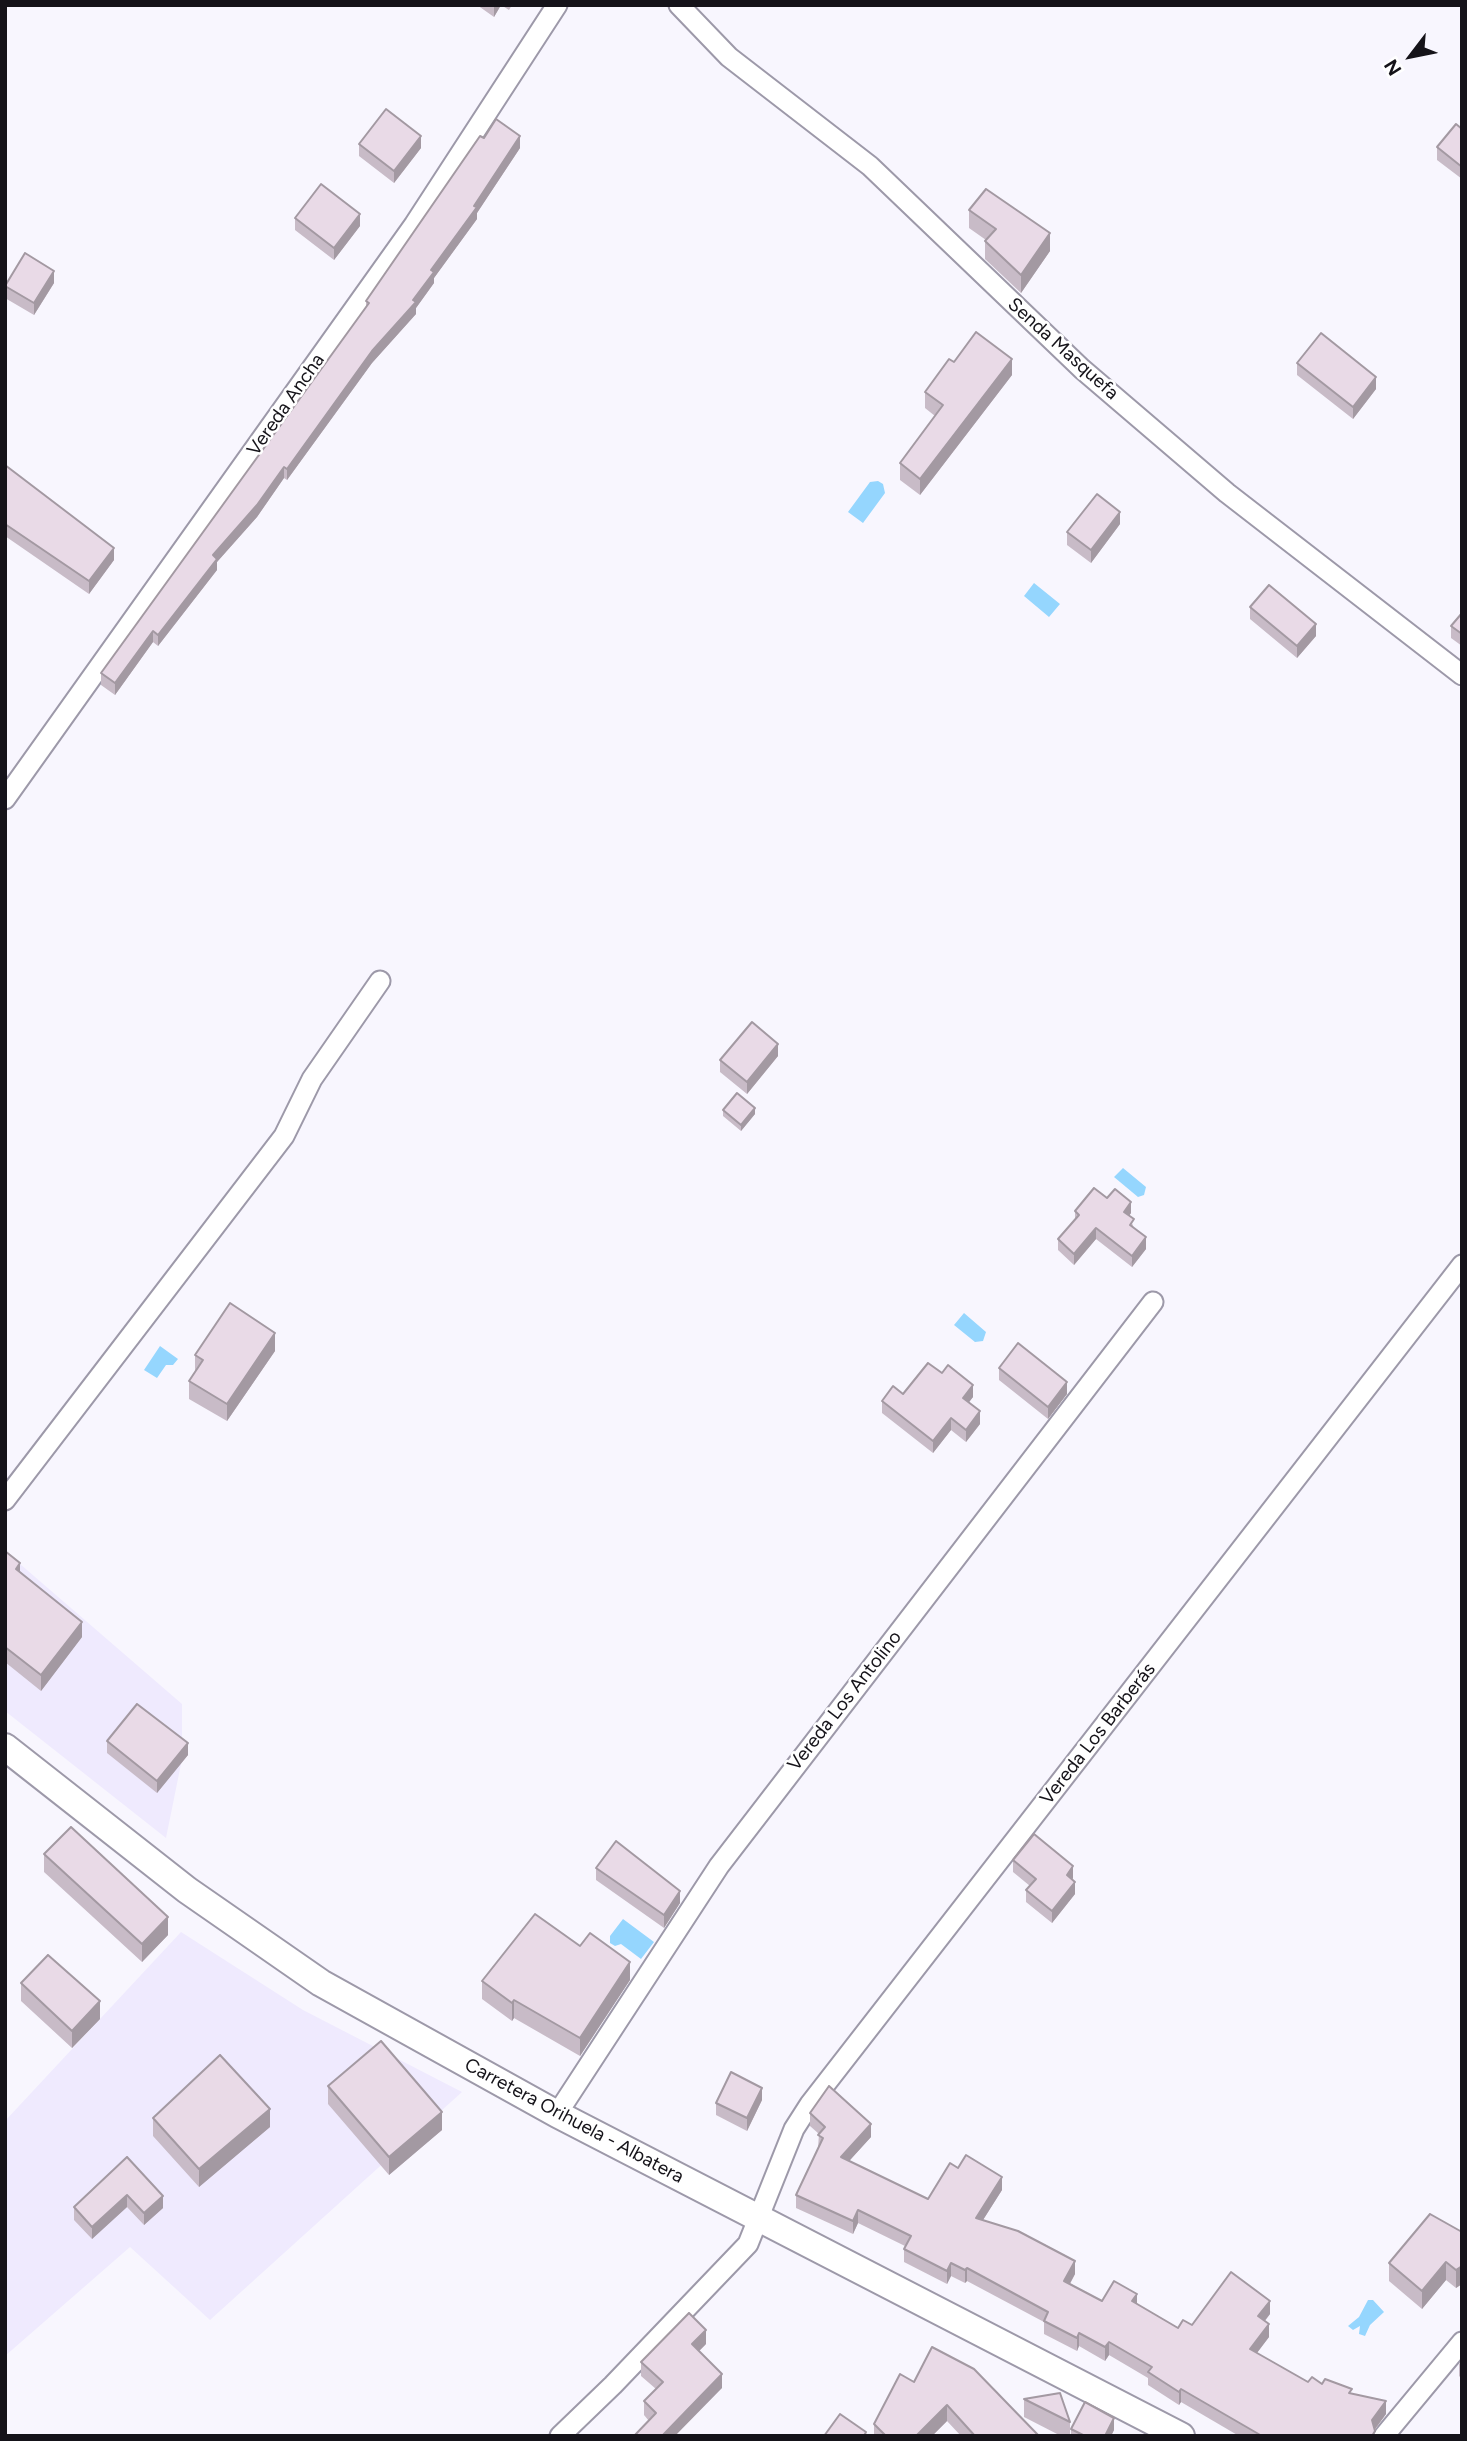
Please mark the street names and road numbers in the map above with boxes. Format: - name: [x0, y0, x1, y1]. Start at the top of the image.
- street label: Senda Masquefa: [1003, 293, 1123, 405]
- street label: Vereda Ancha: [242, 350, 330, 460]
- street label: Vereda Los Antolino: [783, 1626, 907, 1776]
- street label: Vereda Los Barberás: [1036, 1659, 1160, 1809]
- street label: Carretera Orihuela - Albatera: [461, 2053, 687, 2189]

